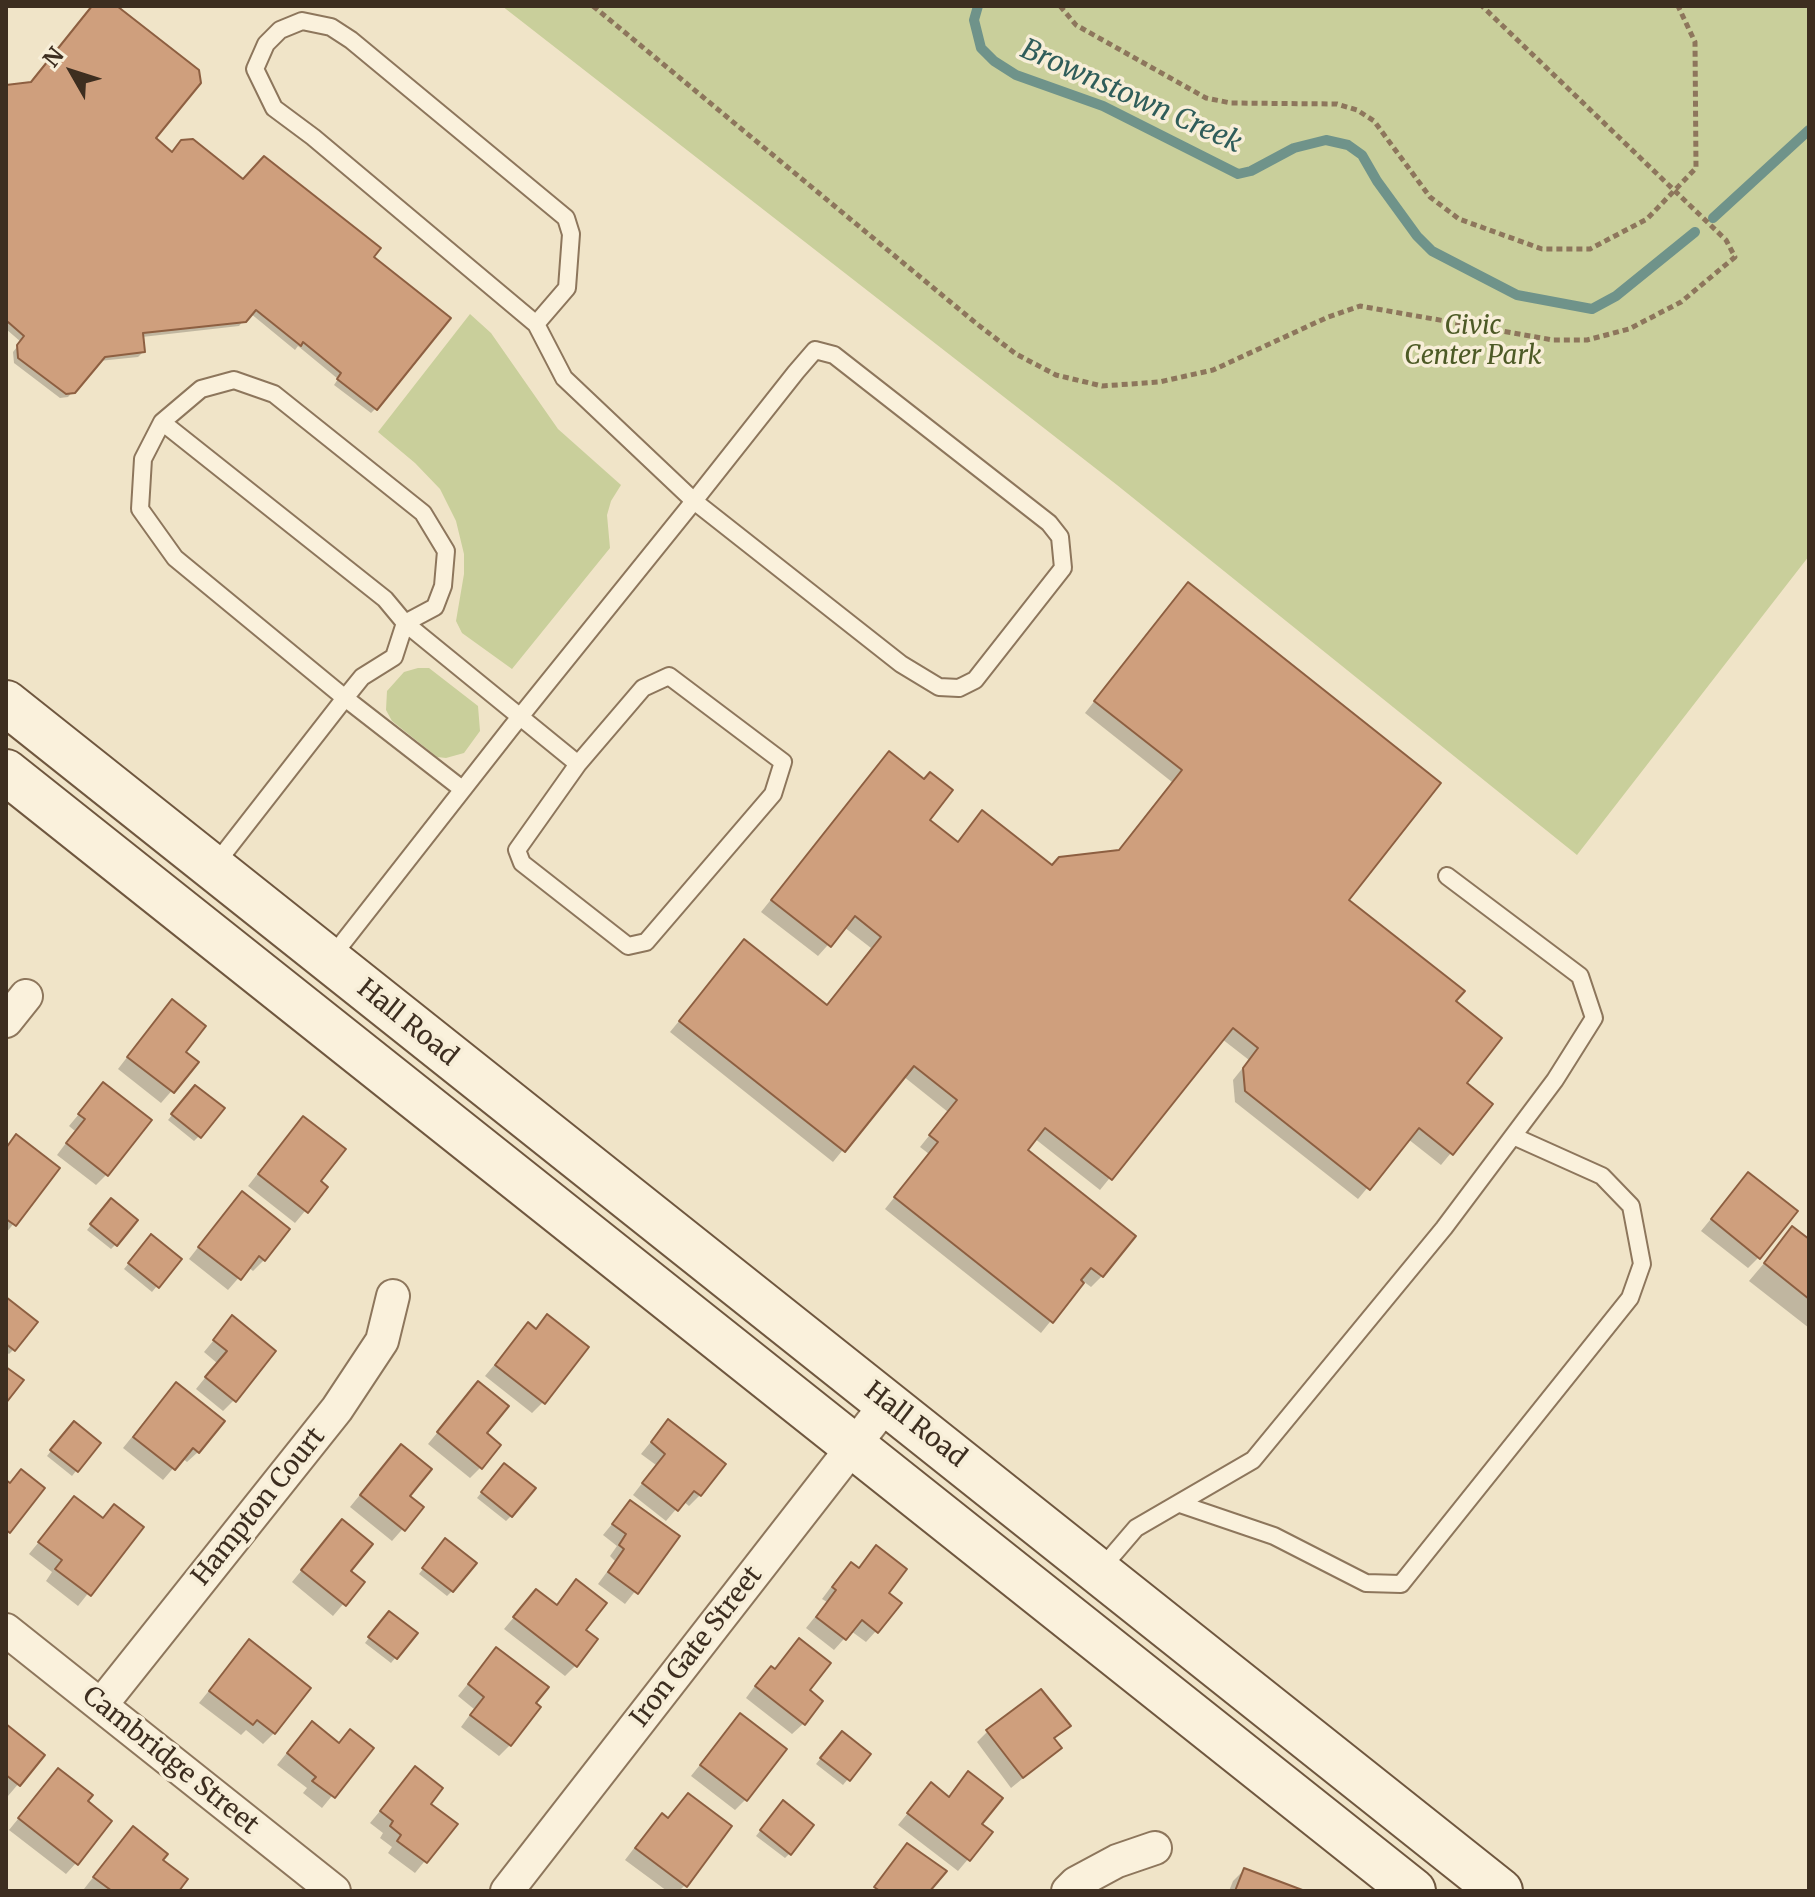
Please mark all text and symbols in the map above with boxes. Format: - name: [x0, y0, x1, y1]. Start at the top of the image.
- north arrow: [32, 32, 112, 112]
- water label: Brownstown Creek: [1015, 33, 1247, 161]
- text: N: [37, 41, 70, 72]
- park label: Civic Center Park: [1404, 311, 1542, 372]
- street label: Hall Road: [350, 973, 464, 1073]
- street label: Hall Road: [858, 1376, 972, 1474]
- street label: Hampton Court: [186, 1422, 332, 1592]
- street label: Iron Gate Street: [625, 1561, 769, 1733]
- street label: Cambridge Street: [76, 1680, 264, 1842]

